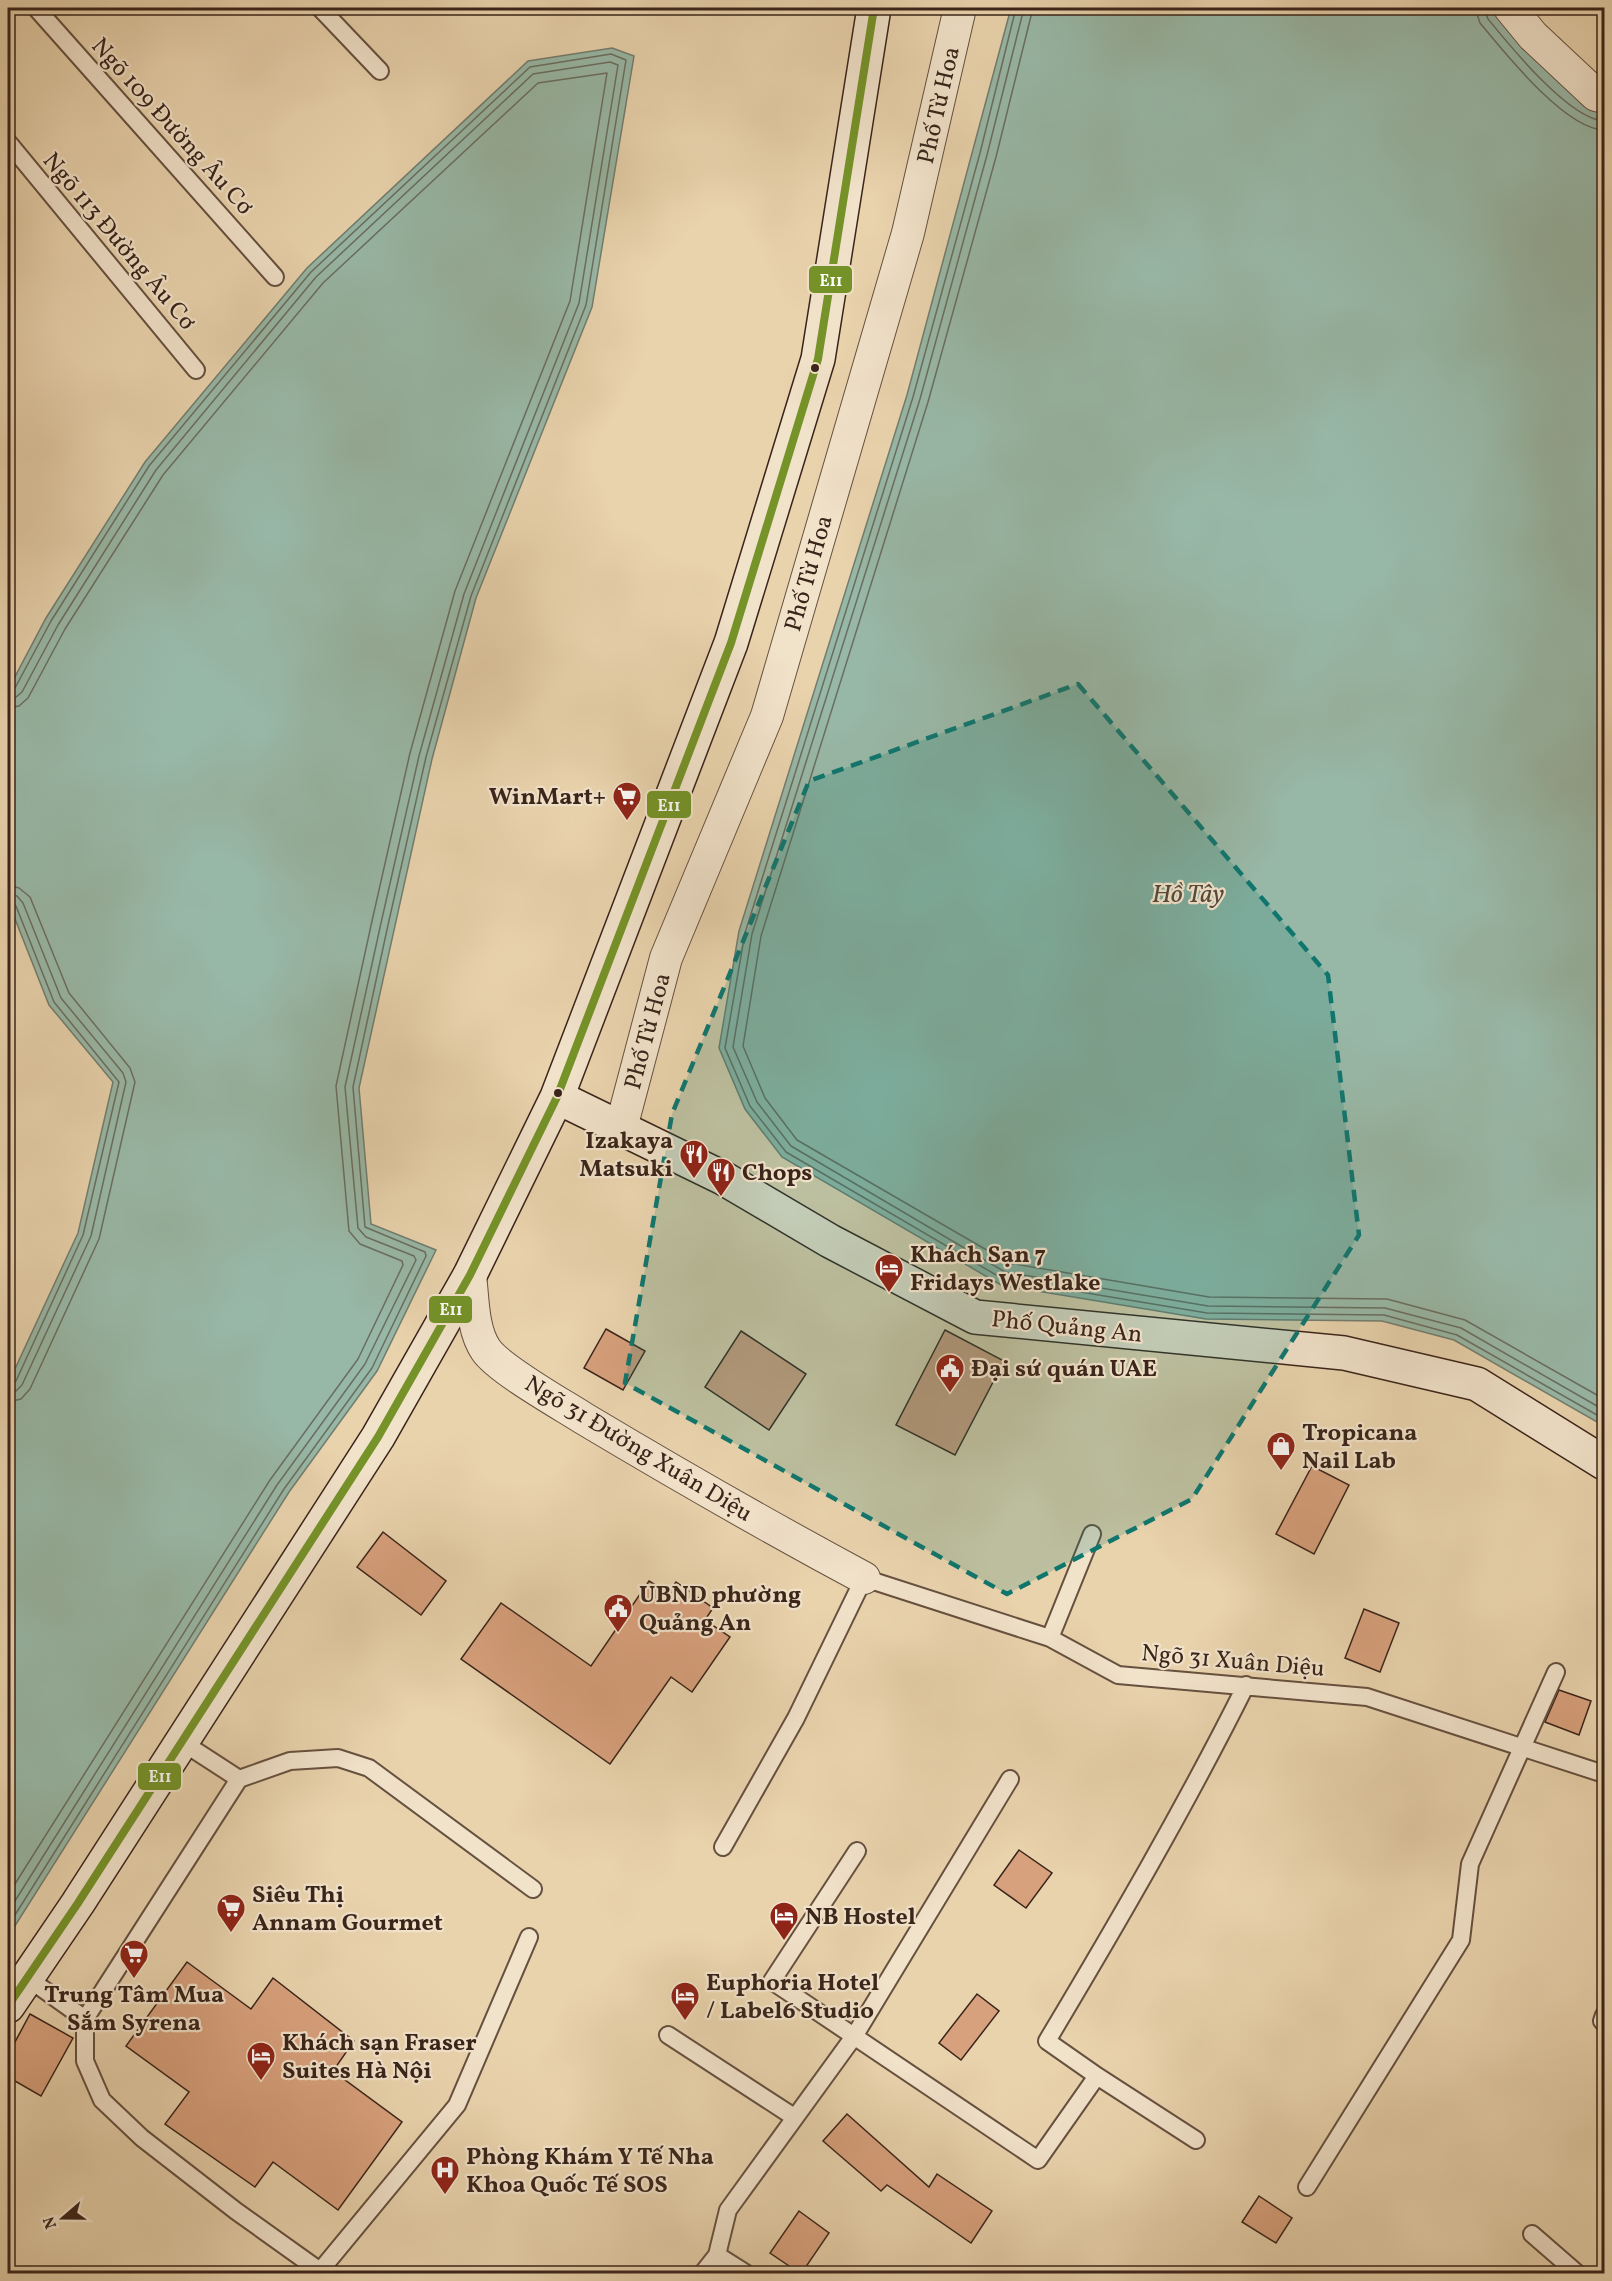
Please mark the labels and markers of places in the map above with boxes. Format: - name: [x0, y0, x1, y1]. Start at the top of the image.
- unlabelled marker: [809, 362, 821, 374]
- supermarket icon: WinMart+: [611, 780, 643, 822]
- place label: WinMart+: [489, 781, 606, 815]
- unlabelled marker: [552, 1087, 564, 1099]
- place label: Izakaya Matsuki: [579, 1125, 673, 1187]
- restaurant icon: Izakaya Matsuki: [678, 1138, 710, 1180]
- restaurant icon: Chops: [705, 1156, 737, 1198]
- place label: Chops: [742, 1157, 812, 1191]
- place label: Khách Sạn 7 Fridays Westlake: [910, 1239, 1100, 1301]
- hotel icon: Khách Sạn 7 Fridays Westlake: [873, 1252, 905, 1294]
- public building icon: Đại sứ quán UAE: [934, 1352, 966, 1394]
- place label: Đại sứ quán UAE: [971, 1353, 1157, 1387]
- place label: Tropicana Nail Lab: [1302, 1417, 1417, 1479]
- shop icon: Tropicana Nail Lab: [1265, 1430, 1297, 1472]
- place label: UBND phường Quảng An: [639, 1579, 801, 1641]
- public building icon: UBND phường Quảng An: [602, 1592, 634, 1634]
- place label: Siêu Thị Annam Gourmet: [252, 1879, 443, 1941]
- supermarket icon: Siêu Thị Annam Gourmet: [215, 1892, 247, 1934]
- hotel icon: NB Hostel: [768, 1900, 800, 1942]
- place label: NB Hostel: [805, 1901, 916, 1935]
- supermarket icon: Trung Tâm Mua Sắm Syrena: [118, 1938, 150, 1980]
- place label: Euphoria Hotel / Label6 Studio: [706, 1967, 879, 2029]
- place label: Trung Tâm Mua Sắm Syrena: [44, 1979, 224, 2041]
- hotel icon: Euphoria Hotel / Label6 Studio: [669, 1980, 701, 2022]
- place label: Khách sạn Fraser Suites Hà Nội: [282, 2027, 477, 2089]
- hotel icon: Khách sạn Fraser Suites Hà Nội: [245, 2040, 277, 2082]
- place label: Phòng Khám Y Tế Nha Khoa Quốc Tế SOS: [466, 2141, 714, 2203]
- hospital icon: Phòng Khám Y Tế Nha Khoa Quốc Tế SOS: [429, 2154, 461, 2196]

